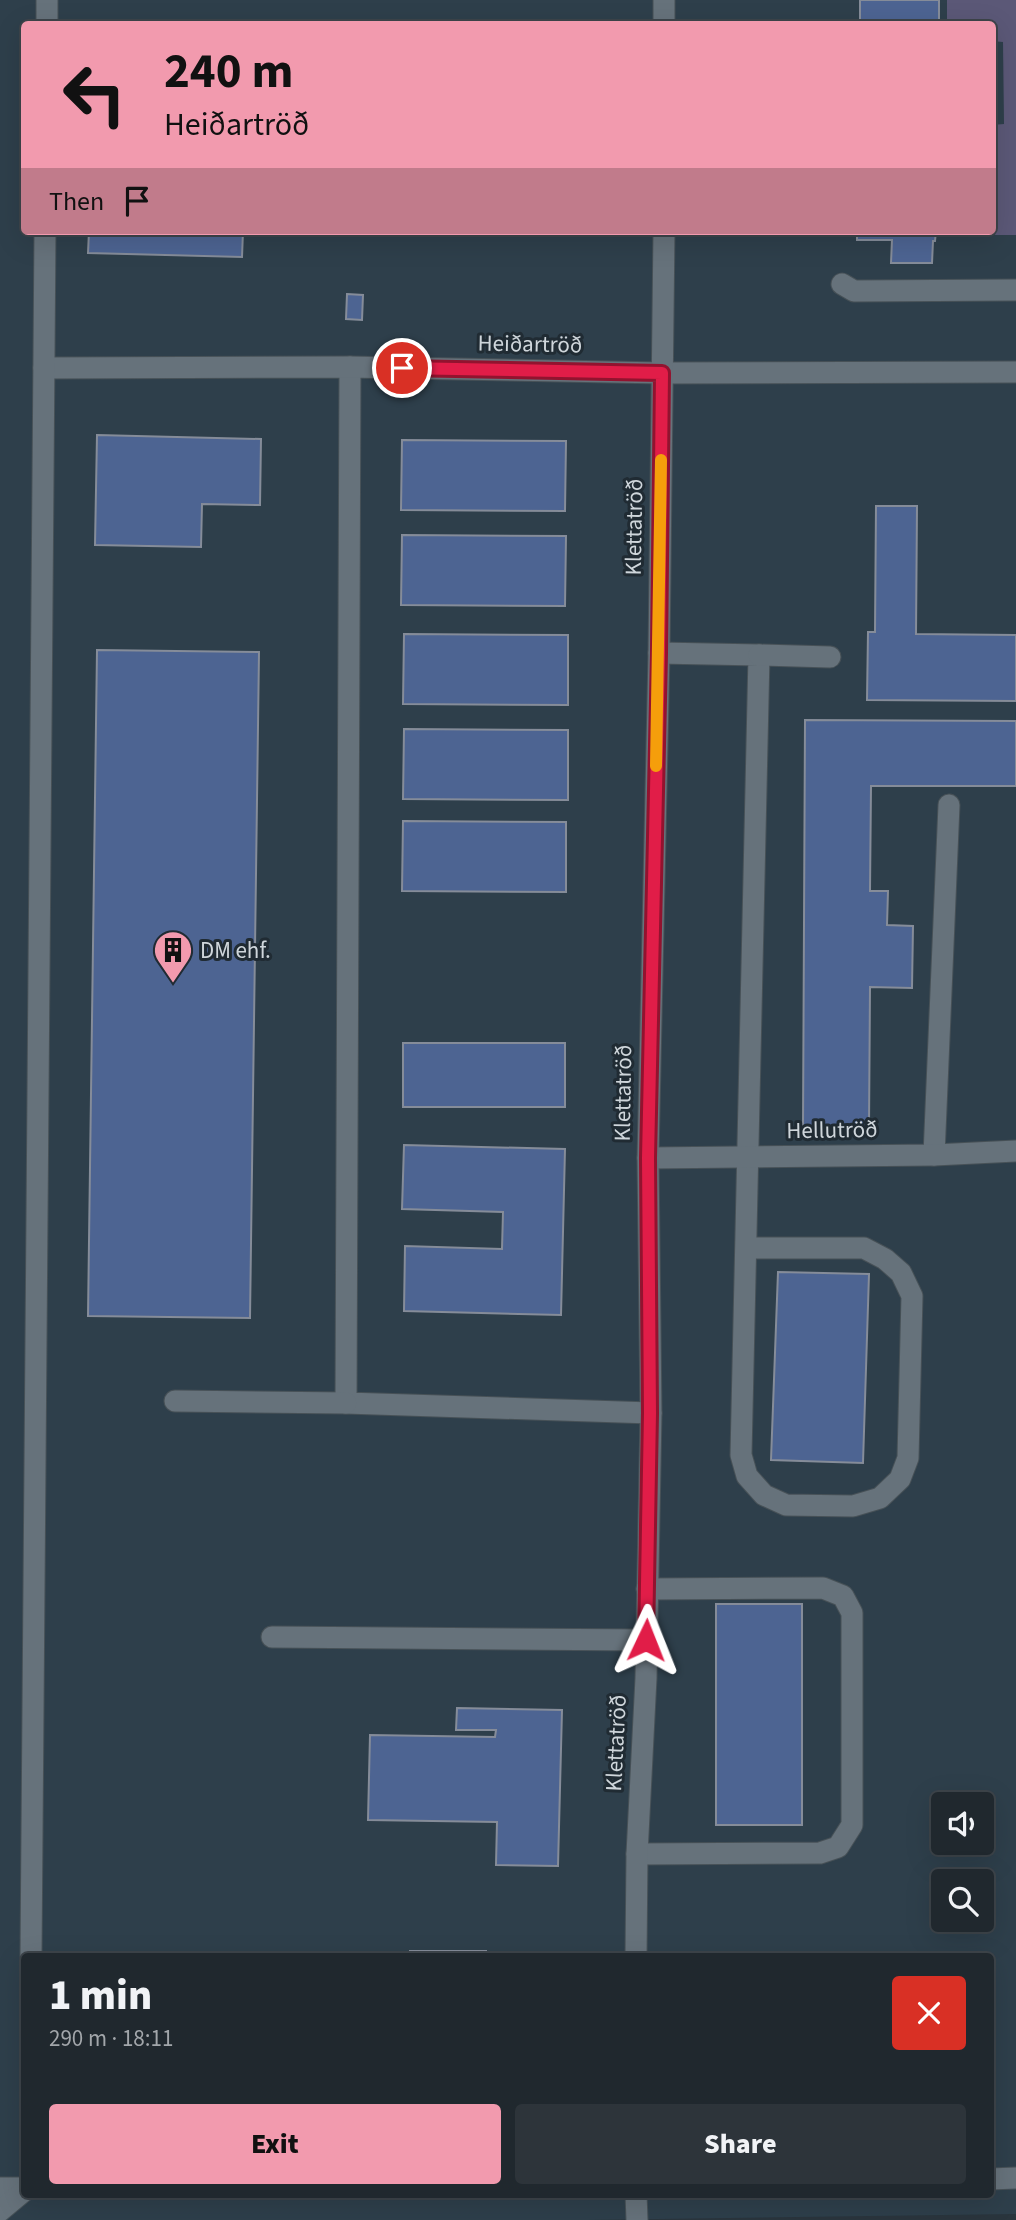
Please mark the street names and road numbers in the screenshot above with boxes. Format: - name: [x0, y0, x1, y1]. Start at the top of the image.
- street label: Heiðartröð: [477, 327, 583, 361]
- street label: Klettatröð: [617, 478, 651, 576]
- street label: Klettatröð: [606, 1044, 640, 1142]
- street label: Hellutröð: [786, 1113, 878, 1147]
- street label: Klettatröð: [597, 1694, 635, 1792]

